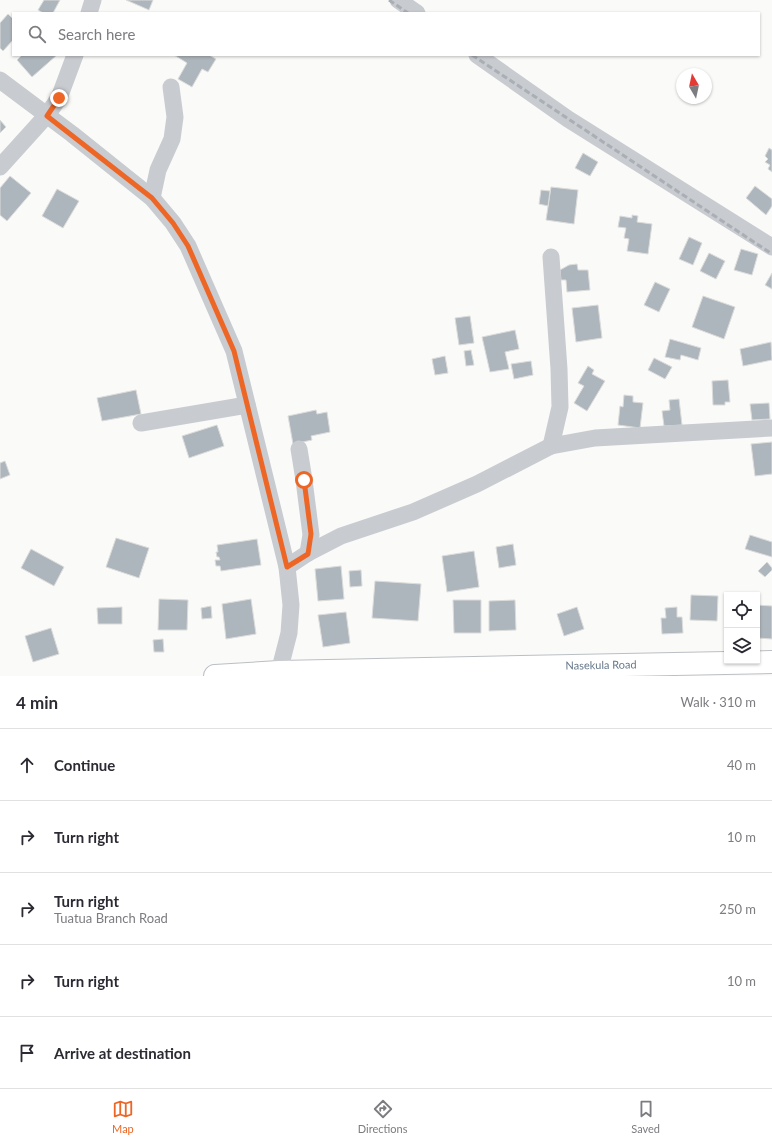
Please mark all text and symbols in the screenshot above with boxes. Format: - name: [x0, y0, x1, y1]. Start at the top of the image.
- search box: [12, 12, 760, 56]
- icon: search: [26, 23, 48, 45]
- text: Search here: [58, 25, 135, 43]
- north arrow: [676, 68, 712, 104]
- route end: [50, 89, 68, 107]
- route start: [295, 471, 313, 489]
- map controls: [724, 592, 760, 664]
- button: locate: [724, 592, 760, 628]
- button: layers: [724, 628, 760, 664]
- street label: Nasekula Road: [565, 657, 637, 672]
- text: 4 min: [16, 692, 58, 713]
- text: Walk · 310 m: [680, 694, 756, 710]
- icon: ahead: [16, 754, 38, 776]
- text: Continue: [54, 756, 115, 774]
- text: 40 m: [727, 757, 756, 773]
- icon: right: [16, 826, 38, 848]
- text: Turn right: [54, 828, 119, 846]
- text: 10 m: [727, 829, 756, 845]
- text: Turn right: [54, 892, 119, 910]
- icon: right: [16, 898, 38, 920]
- text: 250 m: [719, 901, 756, 917]
- text: Tuatua Branch Road: [54, 910, 168, 926]
- icon: right: [16, 970, 38, 992]
- text: Turn right: [54, 972, 119, 990]
- text: 10 m: [727, 973, 756, 989]
- icon: arrive: [16, 1042, 38, 1064]
- text: Arrive at destination: [54, 1044, 191, 1062]
- tab: Map: [112, 1098, 134, 1135]
- tab: Directions: [358, 1098, 407, 1135]
- tab: Saved: [631, 1098, 660, 1135]

